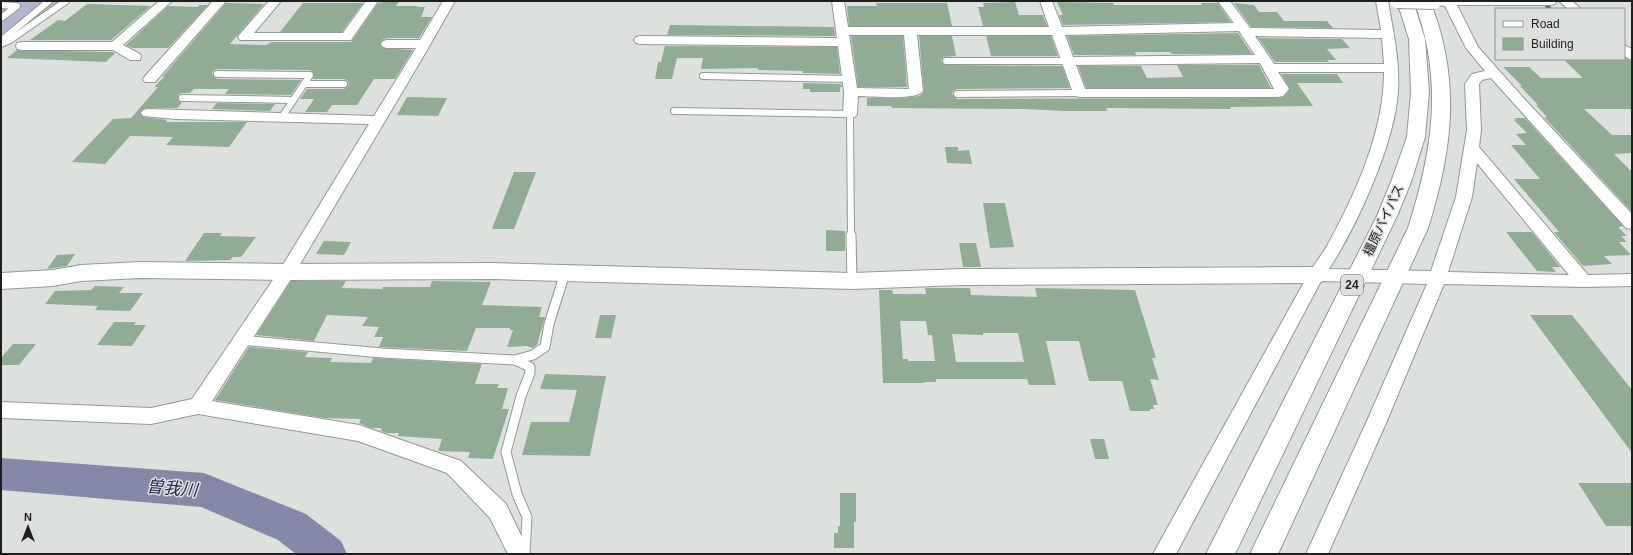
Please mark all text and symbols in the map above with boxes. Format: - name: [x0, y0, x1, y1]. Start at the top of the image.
- legend: [1495, 8, 1625, 60]
- text: Road: [1531, 17, 1560, 31]
- text: Building: [1531, 37, 1574, 51]
- street label: 橿原バイパス: [1360, 182, 1407, 259]
- road number: 24: [1341, 275, 1363, 295]
- water label: 曽我川: [146, 477, 200, 500]
- north arrow: [8, 507, 48, 547]
- text: N: [24, 511, 32, 523]

